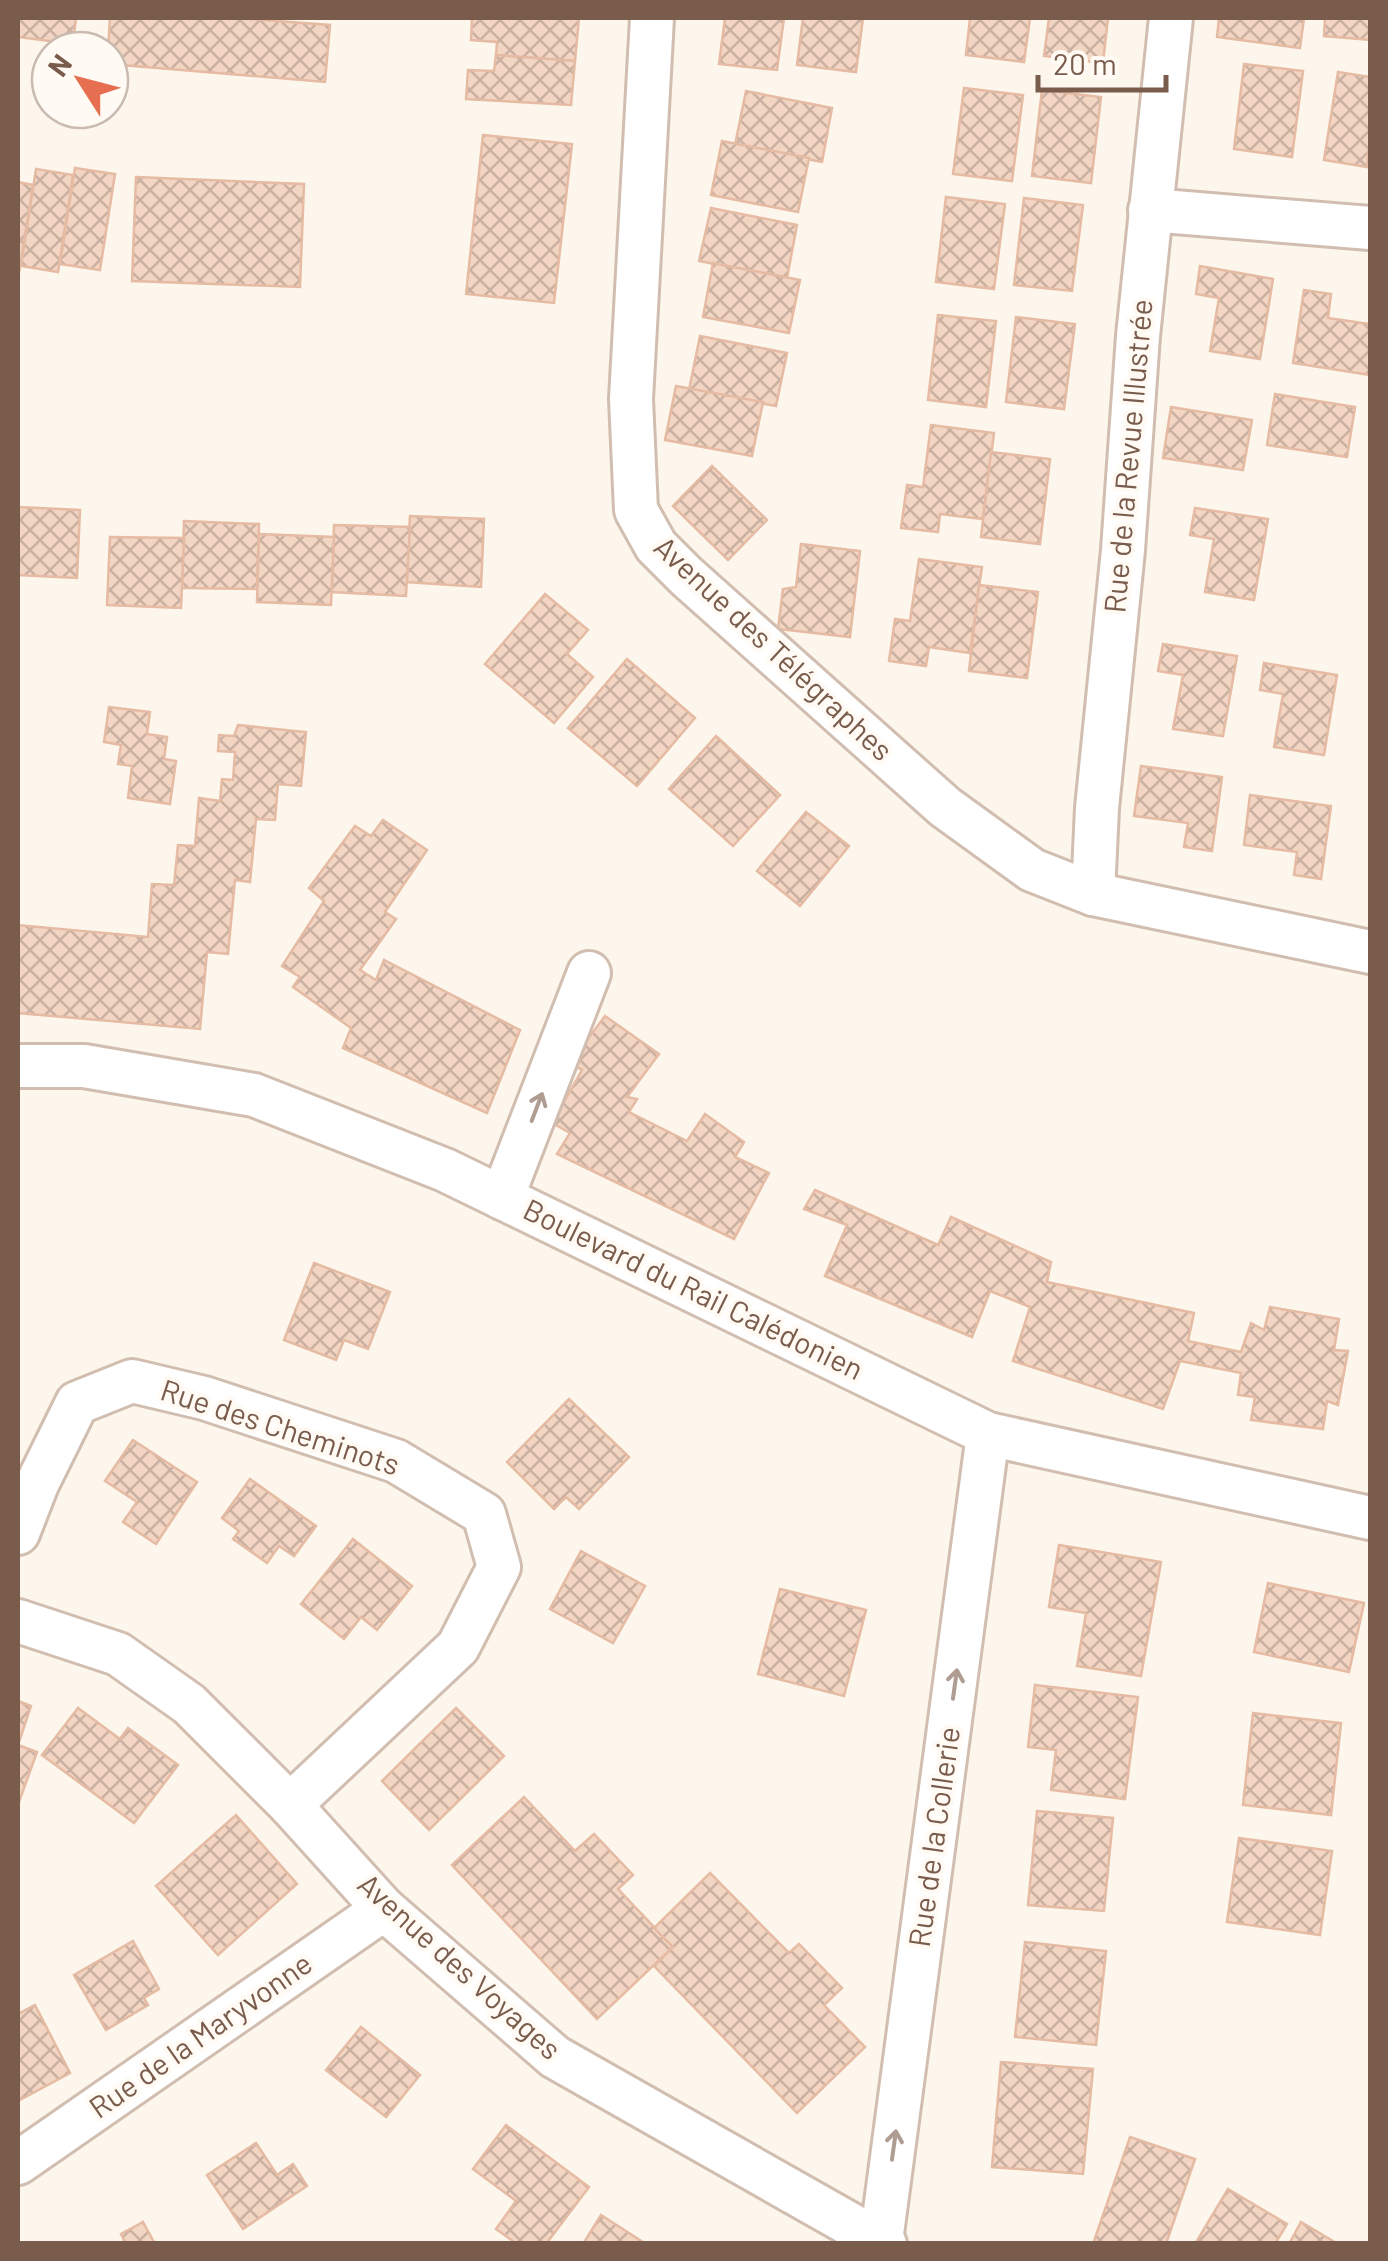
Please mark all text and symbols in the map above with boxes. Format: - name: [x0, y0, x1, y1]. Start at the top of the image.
- north arrow: [30, 30, 130, 130]
- scale bar: [1038, 30, 1166, 92]
- text: 20 m: [1053, 45, 1117, 81]
- text: N: [40, 47, 78, 82]
- street label: Rue de la Revue Illustrée: [1095, 297, 1159, 614]
- street label: Avenue des Télégraphes: [648, 528, 901, 767]
- one-way arrow: [529, 1092, 547, 1123]
- street label: Boulevard du Rail Calédonien: [518, 1190, 870, 1386]
- street label: Rue des Cheminots: [157, 1370, 405, 1482]
- one-way arrow: [947, 1668, 965, 1700]
- street label: Rue de la Collerie: [900, 1724, 966, 1949]
- street label: Avenue des Voyages: [351, 1865, 569, 2066]
- street label: Rue de la Maryvonne: [82, 1944, 318, 2125]
- one-way arrow: [885, 2129, 903, 2161]

